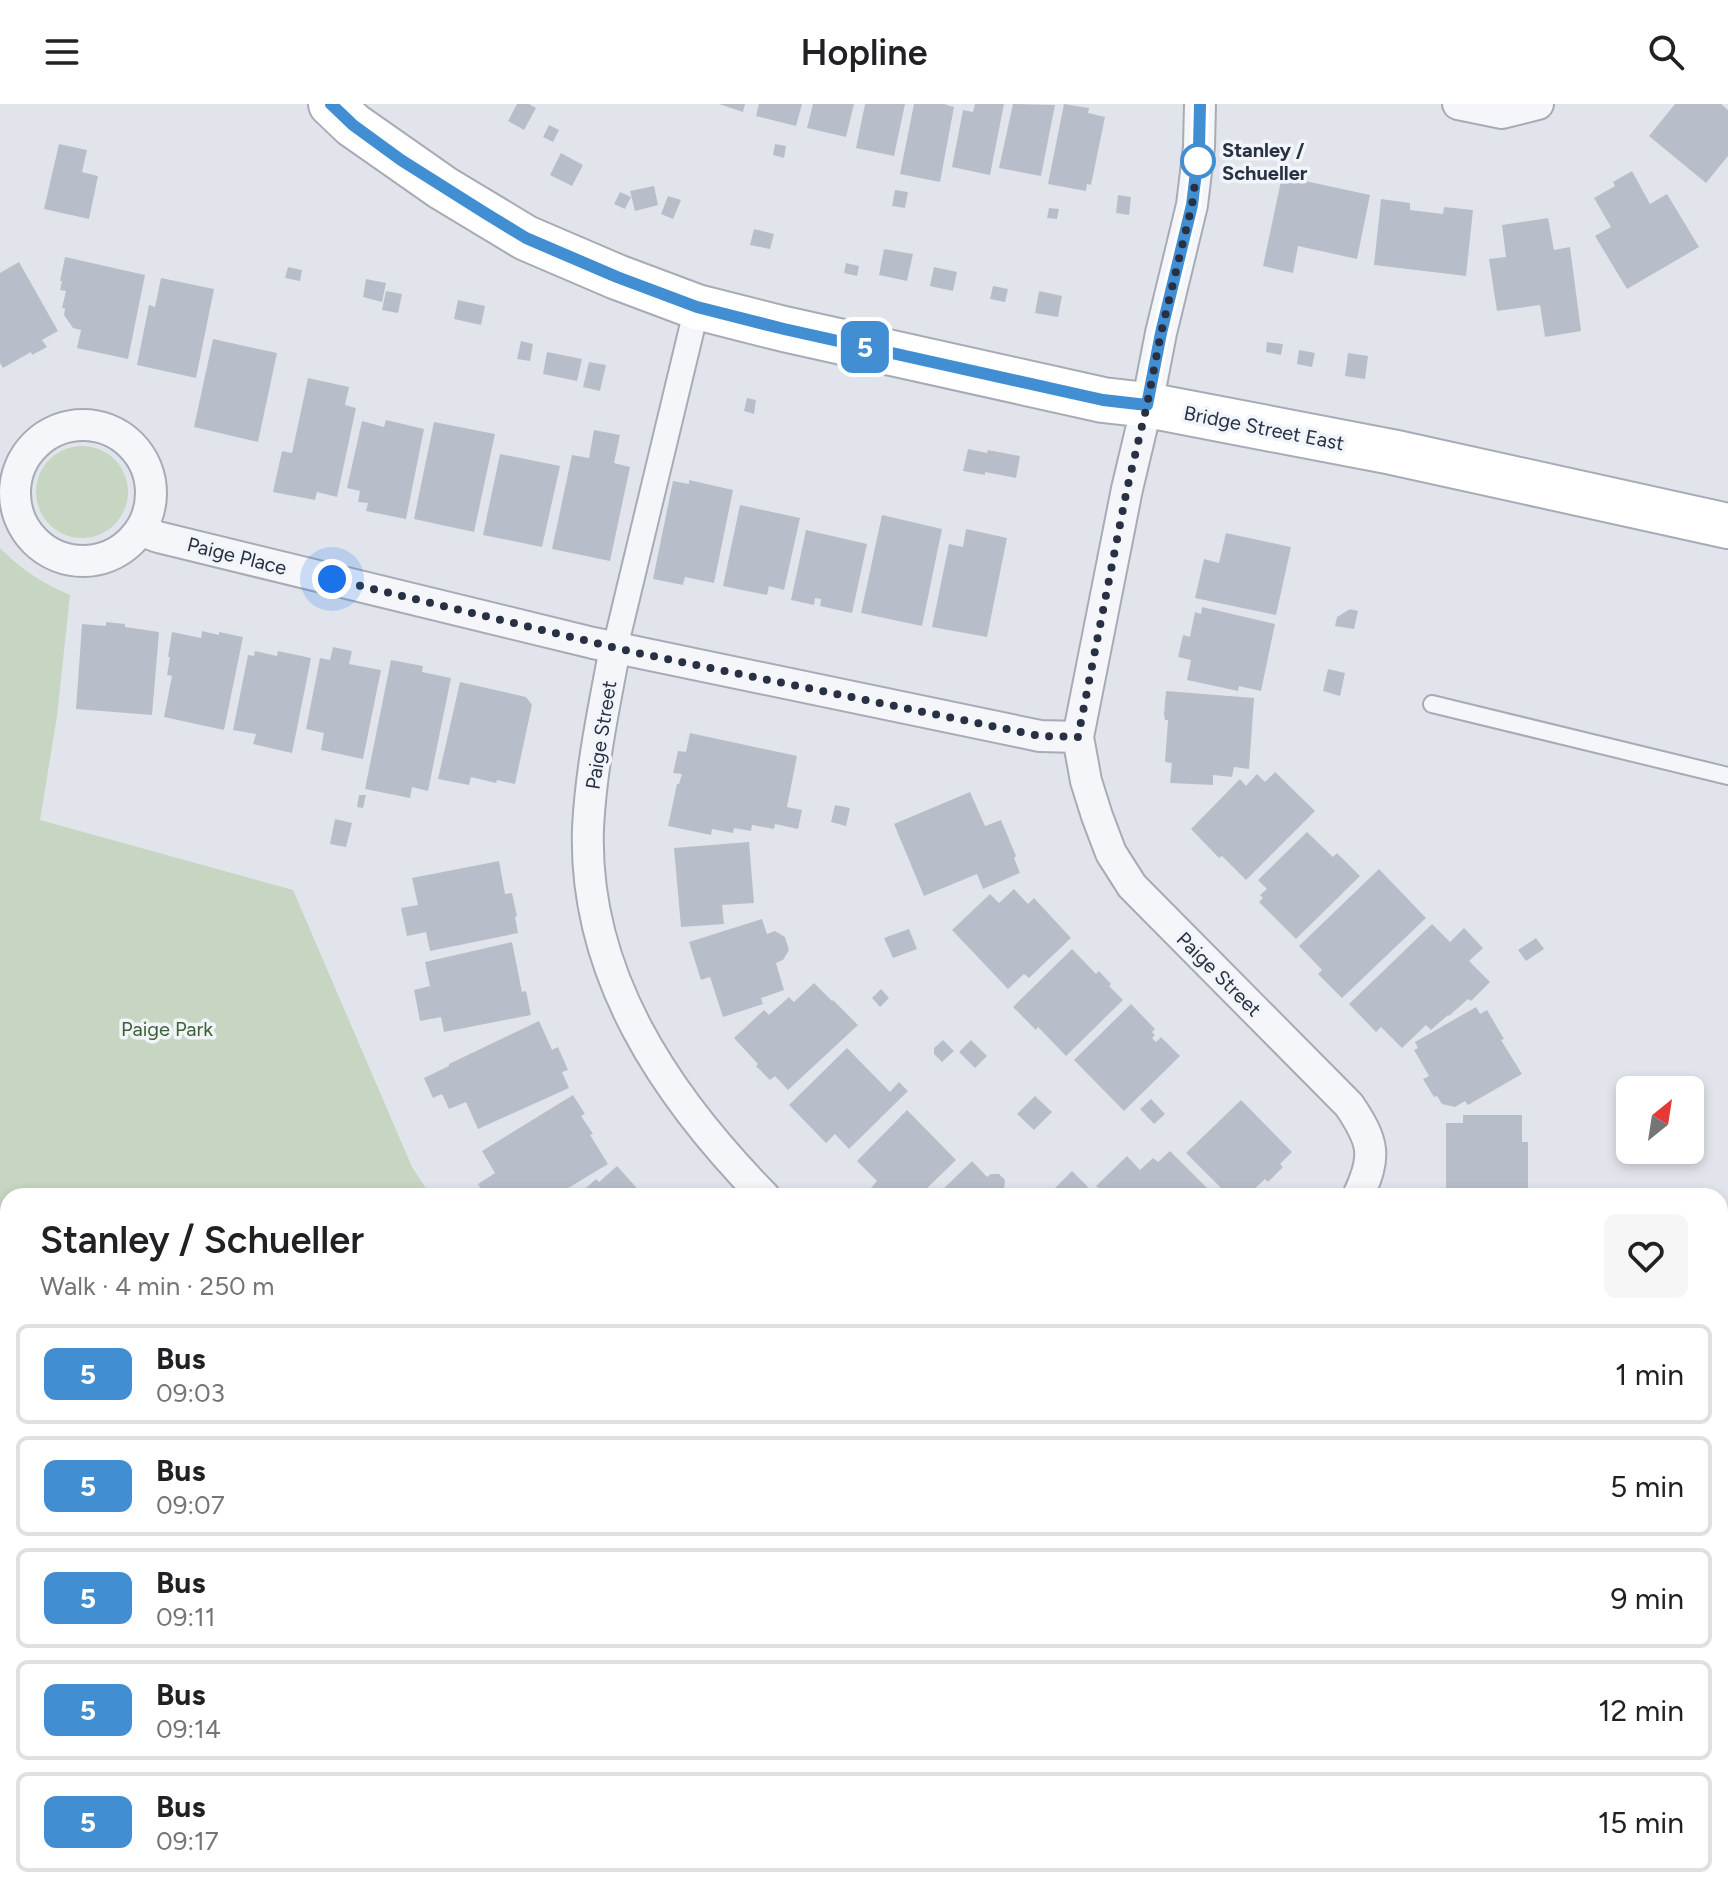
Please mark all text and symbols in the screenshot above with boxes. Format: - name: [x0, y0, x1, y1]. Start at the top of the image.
- icon: menu: [40, 30, 84, 74]
- icon: search: [1644, 30, 1688, 74]
- text: Hopline: [800, 31, 928, 74]
- place label: Stanley / Schueller: [1222, 138, 1308, 185]
- marker: Stanley / Schueller: [1181, 144, 1215, 178]
- line badge: 5: [839, 321, 891, 373]
- text: 5: [857, 330, 873, 364]
- street label: Bridge Street East: [1182, 401, 1346, 455]
- street label: Paige Place: [185, 532, 289, 580]
- your location: [312, 559, 352, 599]
- street label: Paige Street: [581, 679, 621, 791]
- street label: Paige Street: [1172, 927, 1266, 1021]
- park label: Paige Park: [121, 1017, 213, 1041]
- north arrow: [1616, 1076, 1704, 1164]
- map controls: [1616, 1076, 1704, 1164]
- button: heart: [1604, 1214, 1688, 1298]
- text: Stanley / Schueller: [40, 1217, 364, 1263]
- text: Walk · 4 min · 250 m: [40, 1270, 274, 1302]
- text: Bus: [156, 1340, 205, 1377]
- text: 1 min: [1615, 1356, 1684, 1393]
- text: 5: [80, 1357, 96, 1391]
- text: 09:03: [156, 1377, 225, 1409]
- text: Bus: [156, 1452, 205, 1489]
- text: 5 min: [1610, 1468, 1684, 1505]
- text: 5: [80, 1469, 96, 1503]
- text: 09:07: [156, 1489, 225, 1521]
- text: Bus: [156, 1564, 205, 1601]
- text: 9 min: [1610, 1580, 1684, 1617]
- text: 5: [80, 1581, 96, 1615]
- text: 09:11: [156, 1601, 215, 1633]
- text: Bus: [156, 1676, 205, 1713]
- text: 12 min: [1598, 1692, 1684, 1729]
- text: 5: [80, 1693, 96, 1727]
- text: 09:14: [156, 1713, 221, 1745]
- text: Bus: [156, 1788, 205, 1825]
- text: 15 min: [1598, 1804, 1684, 1841]
- text: 5: [80, 1805, 96, 1839]
- text: 09:17: [156, 1825, 219, 1857]

